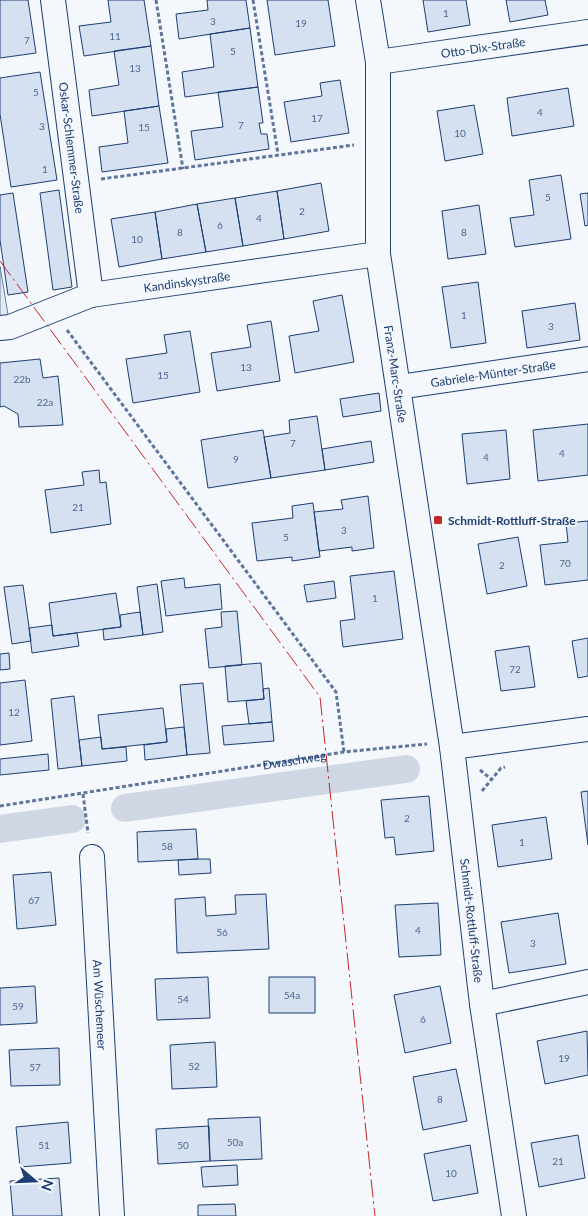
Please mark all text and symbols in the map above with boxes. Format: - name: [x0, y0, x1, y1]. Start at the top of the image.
- house number: 1: [443, 7, 449, 19]
- house number: 3: [210, 15, 216, 27]
- house number: 19: [295, 17, 307, 29]
- house number: 11: [109, 30, 121, 42]
- house number: 7: [24, 34, 30, 46]
- street label: Otto-Dix-Straße: [440, 34, 526, 60]
- house number: 5: [230, 45, 236, 57]
- house number: 13: [129, 62, 141, 74]
- street label: Oskar-Schlemmer-Straße: [56, 81, 88, 214]
- house number: 5: [33, 86, 39, 98]
- house number: 4: [537, 106, 543, 118]
- house number: 17: [311, 112, 323, 124]
- house number: 7: [238, 119, 244, 131]
- house number: 3: [39, 120, 45, 132]
- house number: 15: [138, 121, 150, 133]
- house number: 10: [454, 127, 466, 139]
- house number: 1: [42, 163, 48, 175]
- house number: 5: [545, 191, 551, 203]
- house number: 2: [299, 205, 305, 217]
- house number: 4: [256, 212, 262, 224]
- house number: 6: [217, 219, 223, 231]
- house number: 8: [177, 226, 183, 238]
- house number: 8: [461, 226, 467, 238]
- house number: 10: [131, 233, 143, 245]
- street label: Kandinskystraße: [143, 268, 231, 295]
- house number: 1: [461, 309, 467, 321]
- house number: 3: [548, 320, 554, 332]
- street label: Franz-Marc-Straße: [381, 324, 411, 424]
- street label: Gabriele-Münter-Straße: [429, 356, 557, 390]
- house number: 13: [240, 361, 252, 373]
- house number: 15: [157, 369, 169, 381]
- house number: 22b: [13, 373, 31, 385]
- house number: 22a: [37, 396, 53, 408]
- house number: 7: [290, 437, 296, 449]
- house number: 4: [559, 447, 565, 459]
- house number: 4: [483, 451, 489, 463]
- house number: 9: [233, 453, 239, 465]
- house number: 21: [72, 501, 84, 513]
- place label: Schmidt-Rottluff-Straße: [448, 513, 576, 528]
- marker: Schmidt-Rottluff-Straße: [432, 514, 444, 526]
- house number: 3: [341, 524, 347, 536]
- house number: 5: [283, 531, 289, 543]
- house number: 70: [559, 557, 571, 569]
- house number: 2: [499, 559, 505, 571]
- house number: 1: [372, 592, 378, 604]
- house number: 72: [509, 663, 521, 675]
- house number: 12: [8, 706, 20, 718]
- street label: Dwaschweg: [262, 747, 327, 772]
- house number: 2: [404, 812, 410, 824]
- house number: 1: [519, 836, 525, 848]
- house number: 58: [161, 840, 173, 852]
- street label: Schmidt-Rottluff-Straße: [458, 857, 487, 984]
- house number: 67: [28, 894, 40, 906]
- house number: 4: [415, 924, 421, 936]
- house number: 56: [216, 926, 228, 938]
- house number: 3: [530, 937, 536, 949]
- street label: Am Wüschemeer: [90, 959, 110, 1051]
- house number: 54a: [284, 989, 300, 1001]
- house number: 54: [177, 993, 189, 1005]
- house number: 59: [12, 1000, 24, 1012]
- house number: 6: [420, 1013, 426, 1025]
- house number: 19: [558, 1052, 570, 1064]
- house number: 52: [188, 1060, 200, 1072]
- house number: 57: [29, 1061, 41, 1073]
- house number: 8: [437, 1093, 443, 1105]
- house number: 50a: [227, 1136, 243, 1148]
- house number: 51: [38, 1139, 50, 1151]
- house number: 50: [177, 1139, 189, 1151]
- house number: 21: [552, 1155, 564, 1167]
- north arrow: [10, 1156, 60, 1206]
- house number: 10: [445, 1167, 457, 1179]
- text: N: [38, 1178, 58, 1193]

